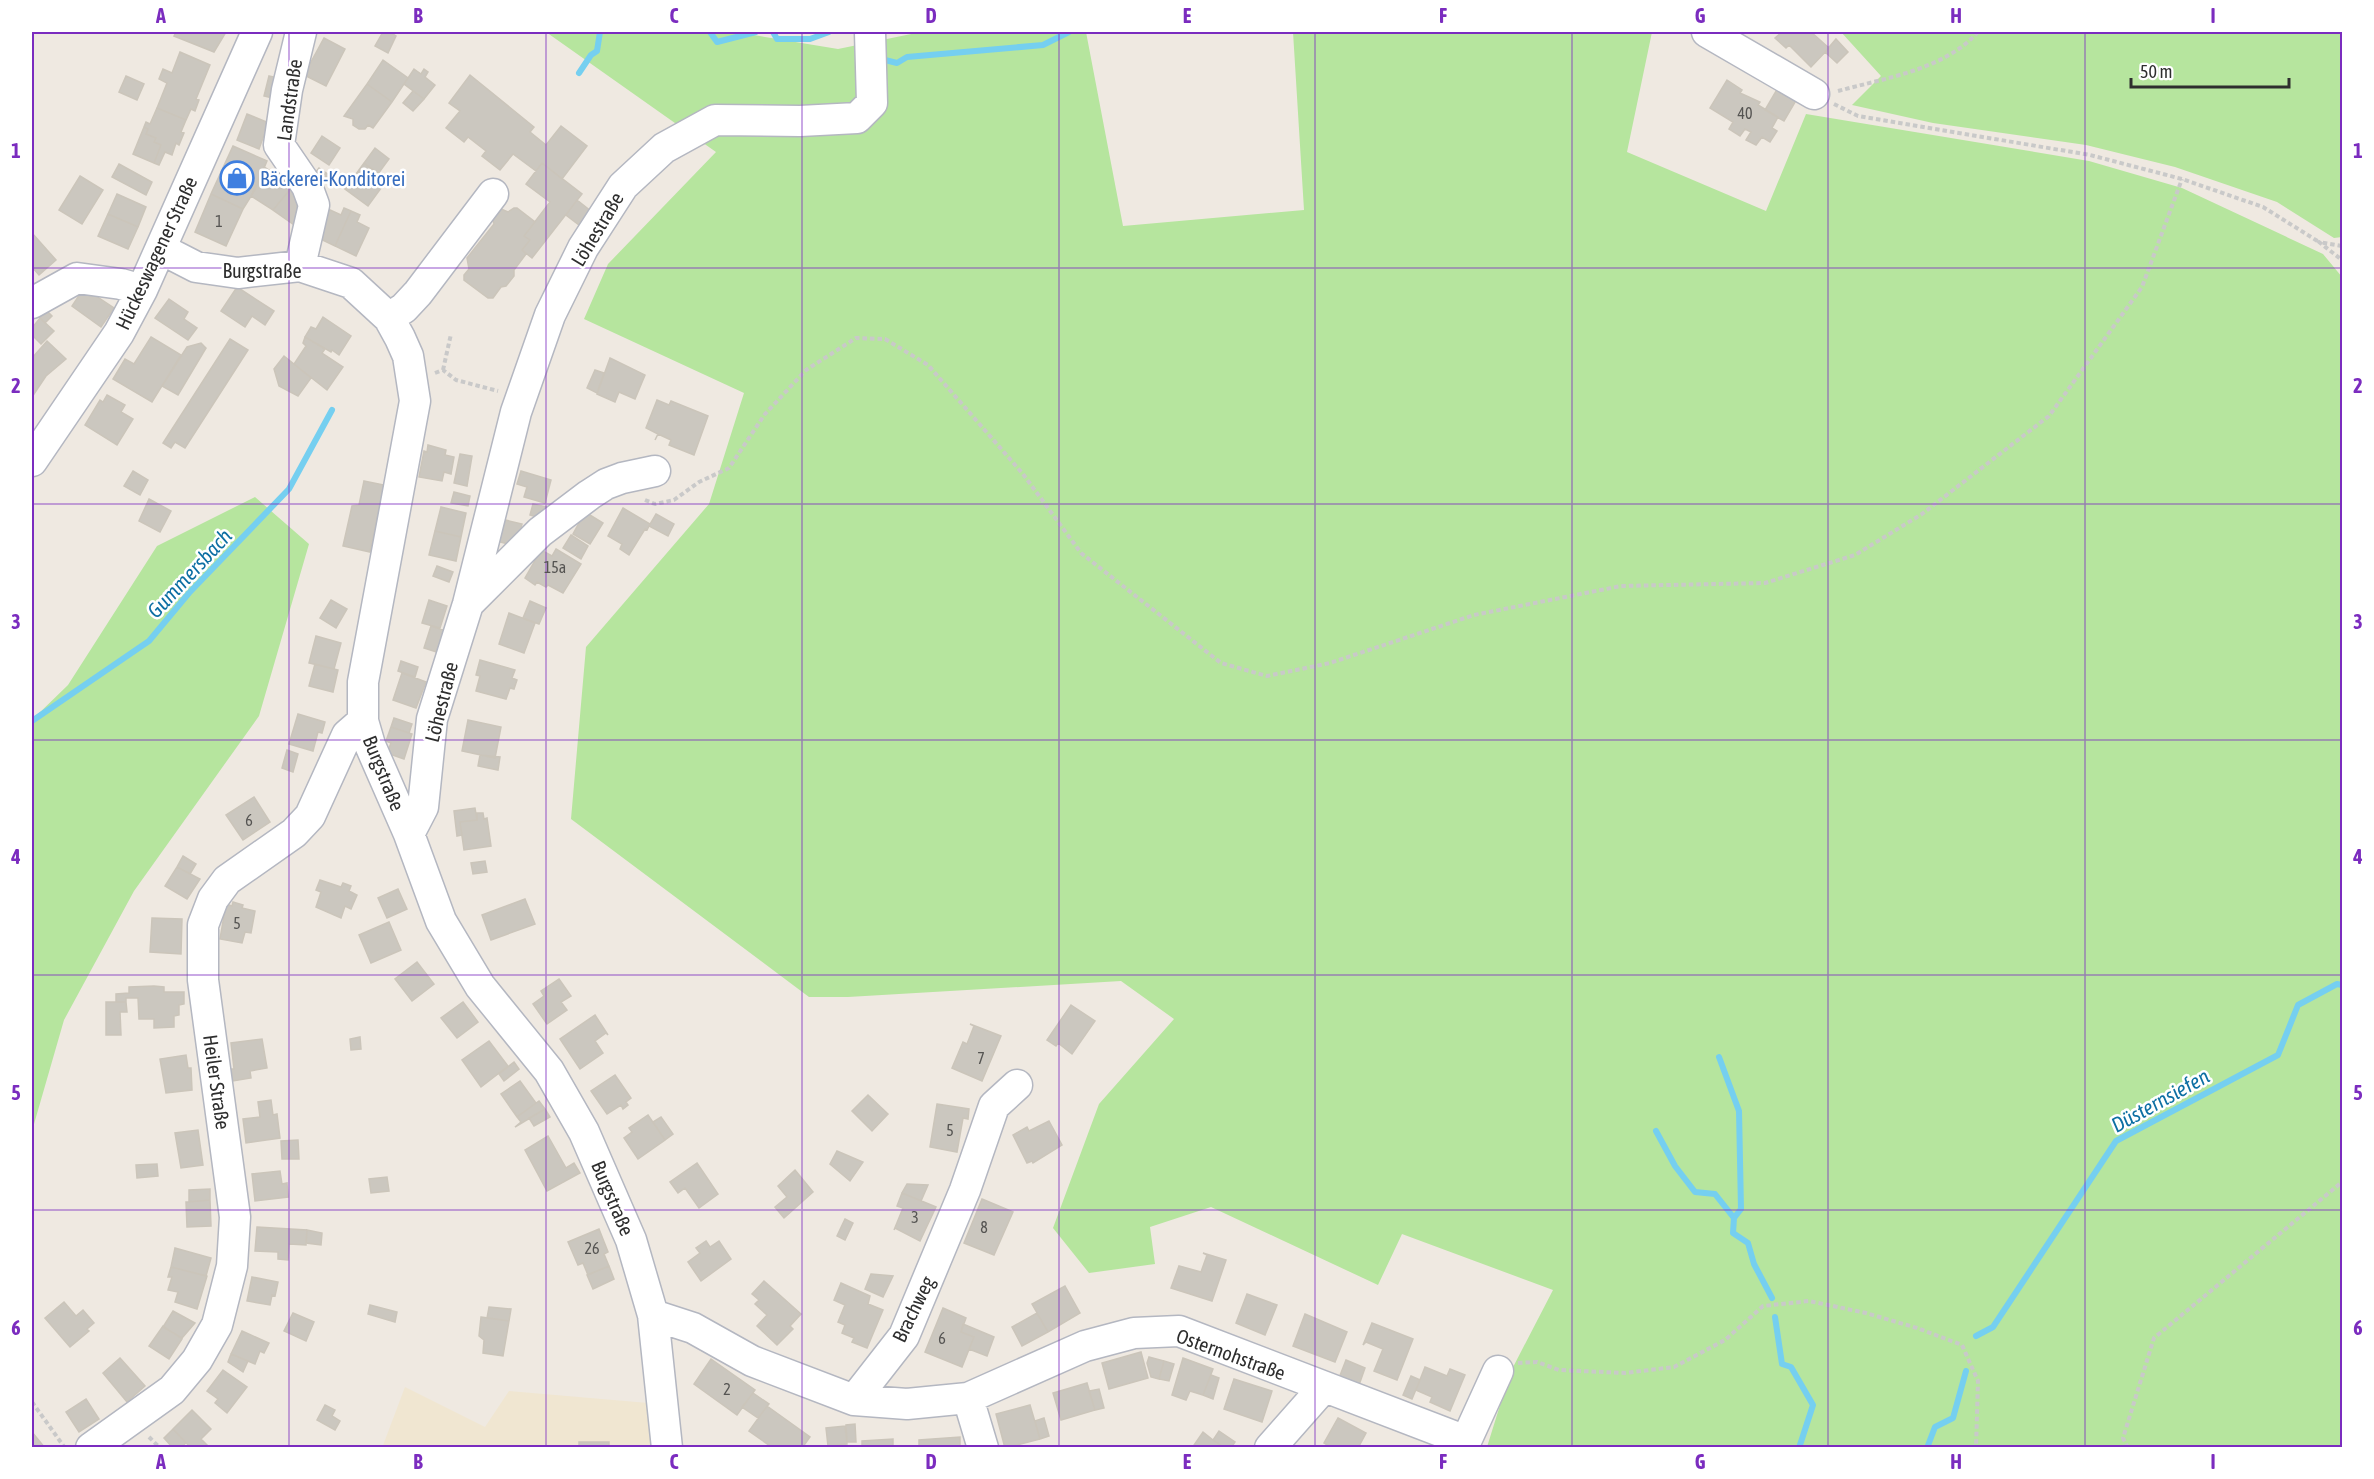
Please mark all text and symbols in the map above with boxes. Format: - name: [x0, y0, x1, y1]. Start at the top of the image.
- text: A: [155, 4, 166, 27]
- text: B: [413, 4, 423, 27]
- text: C: [670, 4, 679, 27]
- text: D: [925, 4, 937, 27]
- text: E: [1183, 4, 1192, 27]
- text: F: [1439, 4, 1447, 27]
- text: G: [1695, 4, 1706, 27]
- text: H: [1950, 4, 1962, 27]
- text: I: [2210, 4, 2216, 27]
- scale bar: [2131, 51, 2288, 89]
- street label: Landstraße: [272, 58, 306, 142]
- text: 50 m: [2140, 61, 2172, 82]
- house number: 40: [1737, 104, 1753, 122]
- text: 1: [11, 139, 21, 162]
- text: 1: [2353, 139, 2363, 162]
- shop icon: Bäckerei-Konditorei: [219, 160, 255, 196]
- place label: Bäckerei-Konditorei: [260, 167, 405, 190]
- street label: Hückeswagener Straße: [110, 173, 202, 333]
- street label: Löhestraße: [566, 188, 628, 270]
- house number: 1: [215, 212, 223, 230]
- street label: Burgstraße: [222, 259, 302, 282]
- text: 2: [11, 374, 21, 397]
- text: 2: [2353, 374, 2363, 397]
- water label: Gummersbach: [142, 524, 236, 622]
- house number: 15a: [544, 558, 566, 576]
- text: 3: [11, 610, 21, 633]
- text: 3: [2353, 610, 2363, 633]
- street label: Löhestraße: [420, 659, 462, 745]
- street label: Burgstraße: [359, 732, 409, 814]
- house number: 6: [245, 811, 253, 829]
- text: 4: [10, 845, 21, 868]
- text: 4: [2352, 845, 2363, 868]
- house number: 5: [233, 914, 241, 932]
- street label: Heiler Straße: [199, 1033, 235, 1131]
- house number: 7: [977, 1049, 985, 1067]
- water label: Düsternsiefen: [2107, 1063, 2213, 1137]
- text: 5: [11, 1081, 21, 1104]
- text: 5: [2353, 1081, 2363, 1104]
- house number: 5: [946, 1121, 954, 1139]
- street label: Burgstraße: [587, 1157, 639, 1239]
- house number: 3: [911, 1208, 919, 1226]
- house number: 8: [980, 1218, 988, 1236]
- house number: 26: [584, 1239, 600, 1257]
- street label: Brachweg: [887, 1272, 939, 1346]
- text: 6: [11, 1316, 21, 1339]
- text: 6: [2353, 1316, 2363, 1339]
- street label: Osternohstraße: [1173, 1324, 1289, 1384]
- house number: 6: [938, 1329, 946, 1347]
- house number: 2: [723, 1380, 731, 1398]
- text: A: [155, 1450, 166, 1473]
- text: B: [413, 1450, 423, 1473]
- text: C: [670, 1450, 679, 1473]
- text: D: [925, 1450, 937, 1473]
- text: E: [1183, 1450, 1192, 1473]
- text: F: [1439, 1450, 1447, 1473]
- text: G: [1695, 1450, 1706, 1473]
- text: H: [1950, 1450, 1962, 1473]
- text: I: [2210, 1450, 2216, 1473]

